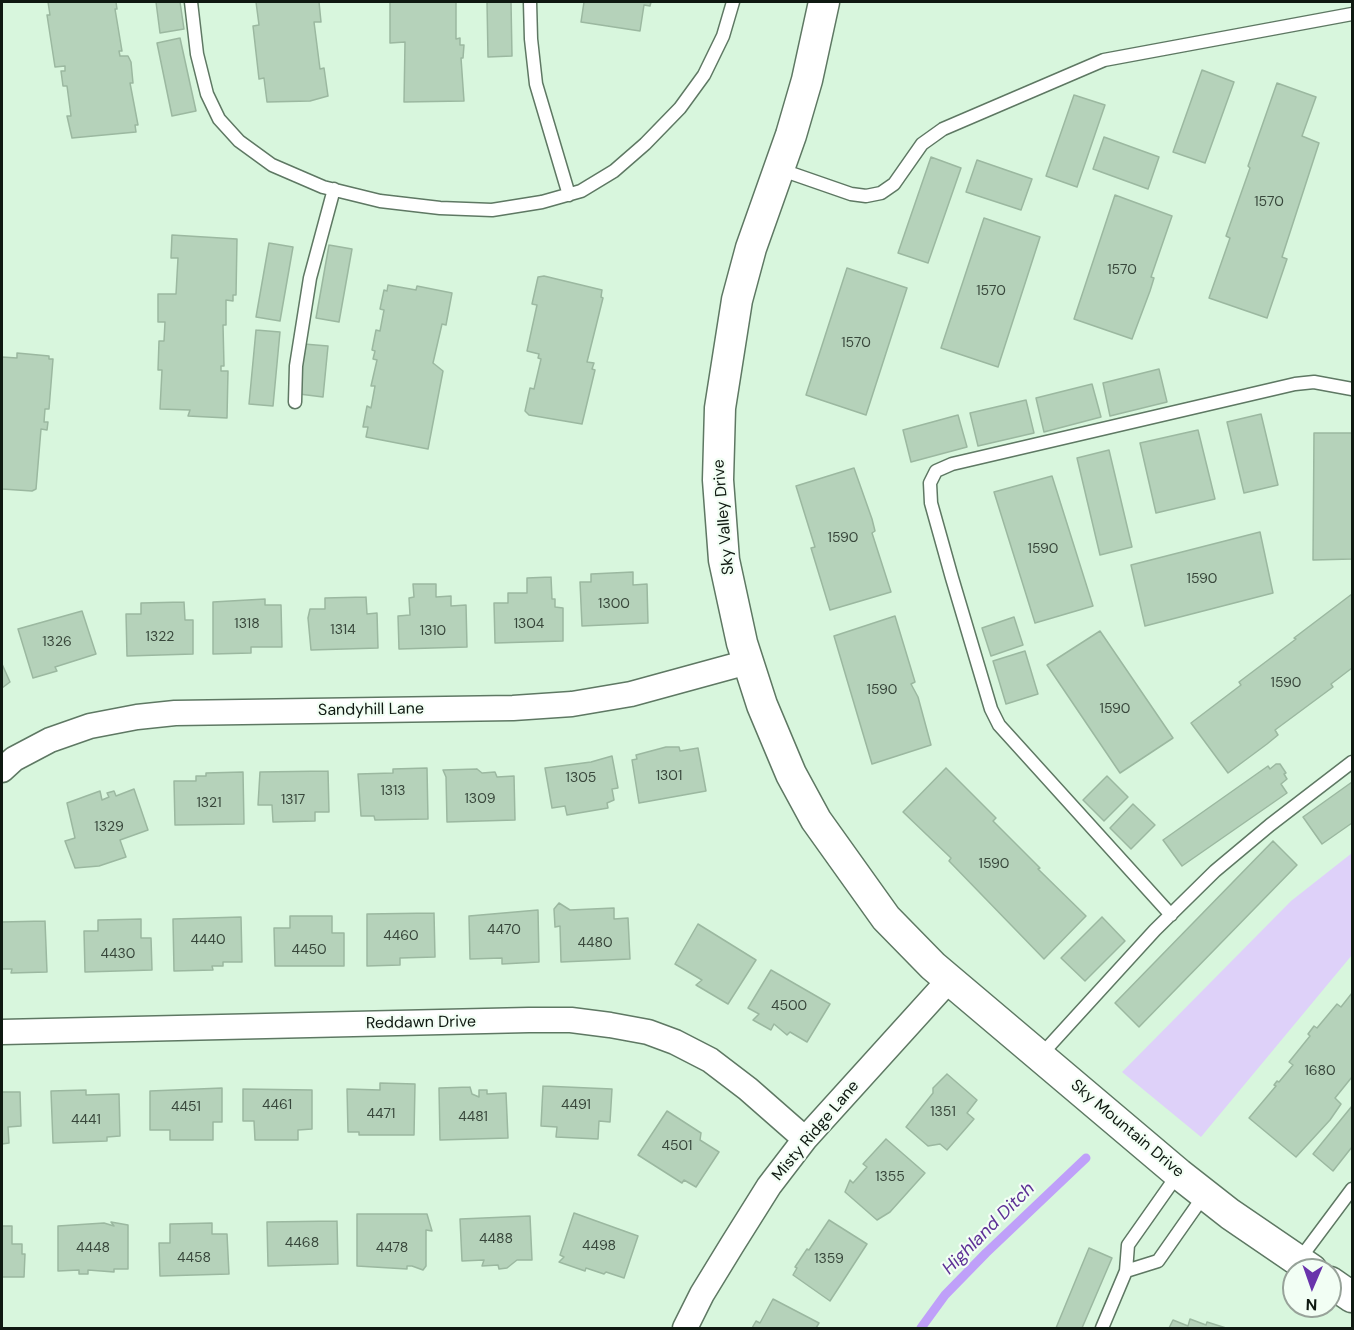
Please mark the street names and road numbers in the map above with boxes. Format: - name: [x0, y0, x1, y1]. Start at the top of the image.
- street label: Sky Valley Drive: [709, 458, 739, 576]
- street label: Sandyhill Lane: [318, 699, 424, 721]
- street label: Reddawn Drive: [366, 1012, 476, 1034]
- street label: Sky Mountain Drive: [1066, 1076, 1188, 1182]
- street label: Misty Ridge Lane: [768, 1077, 864, 1185]

